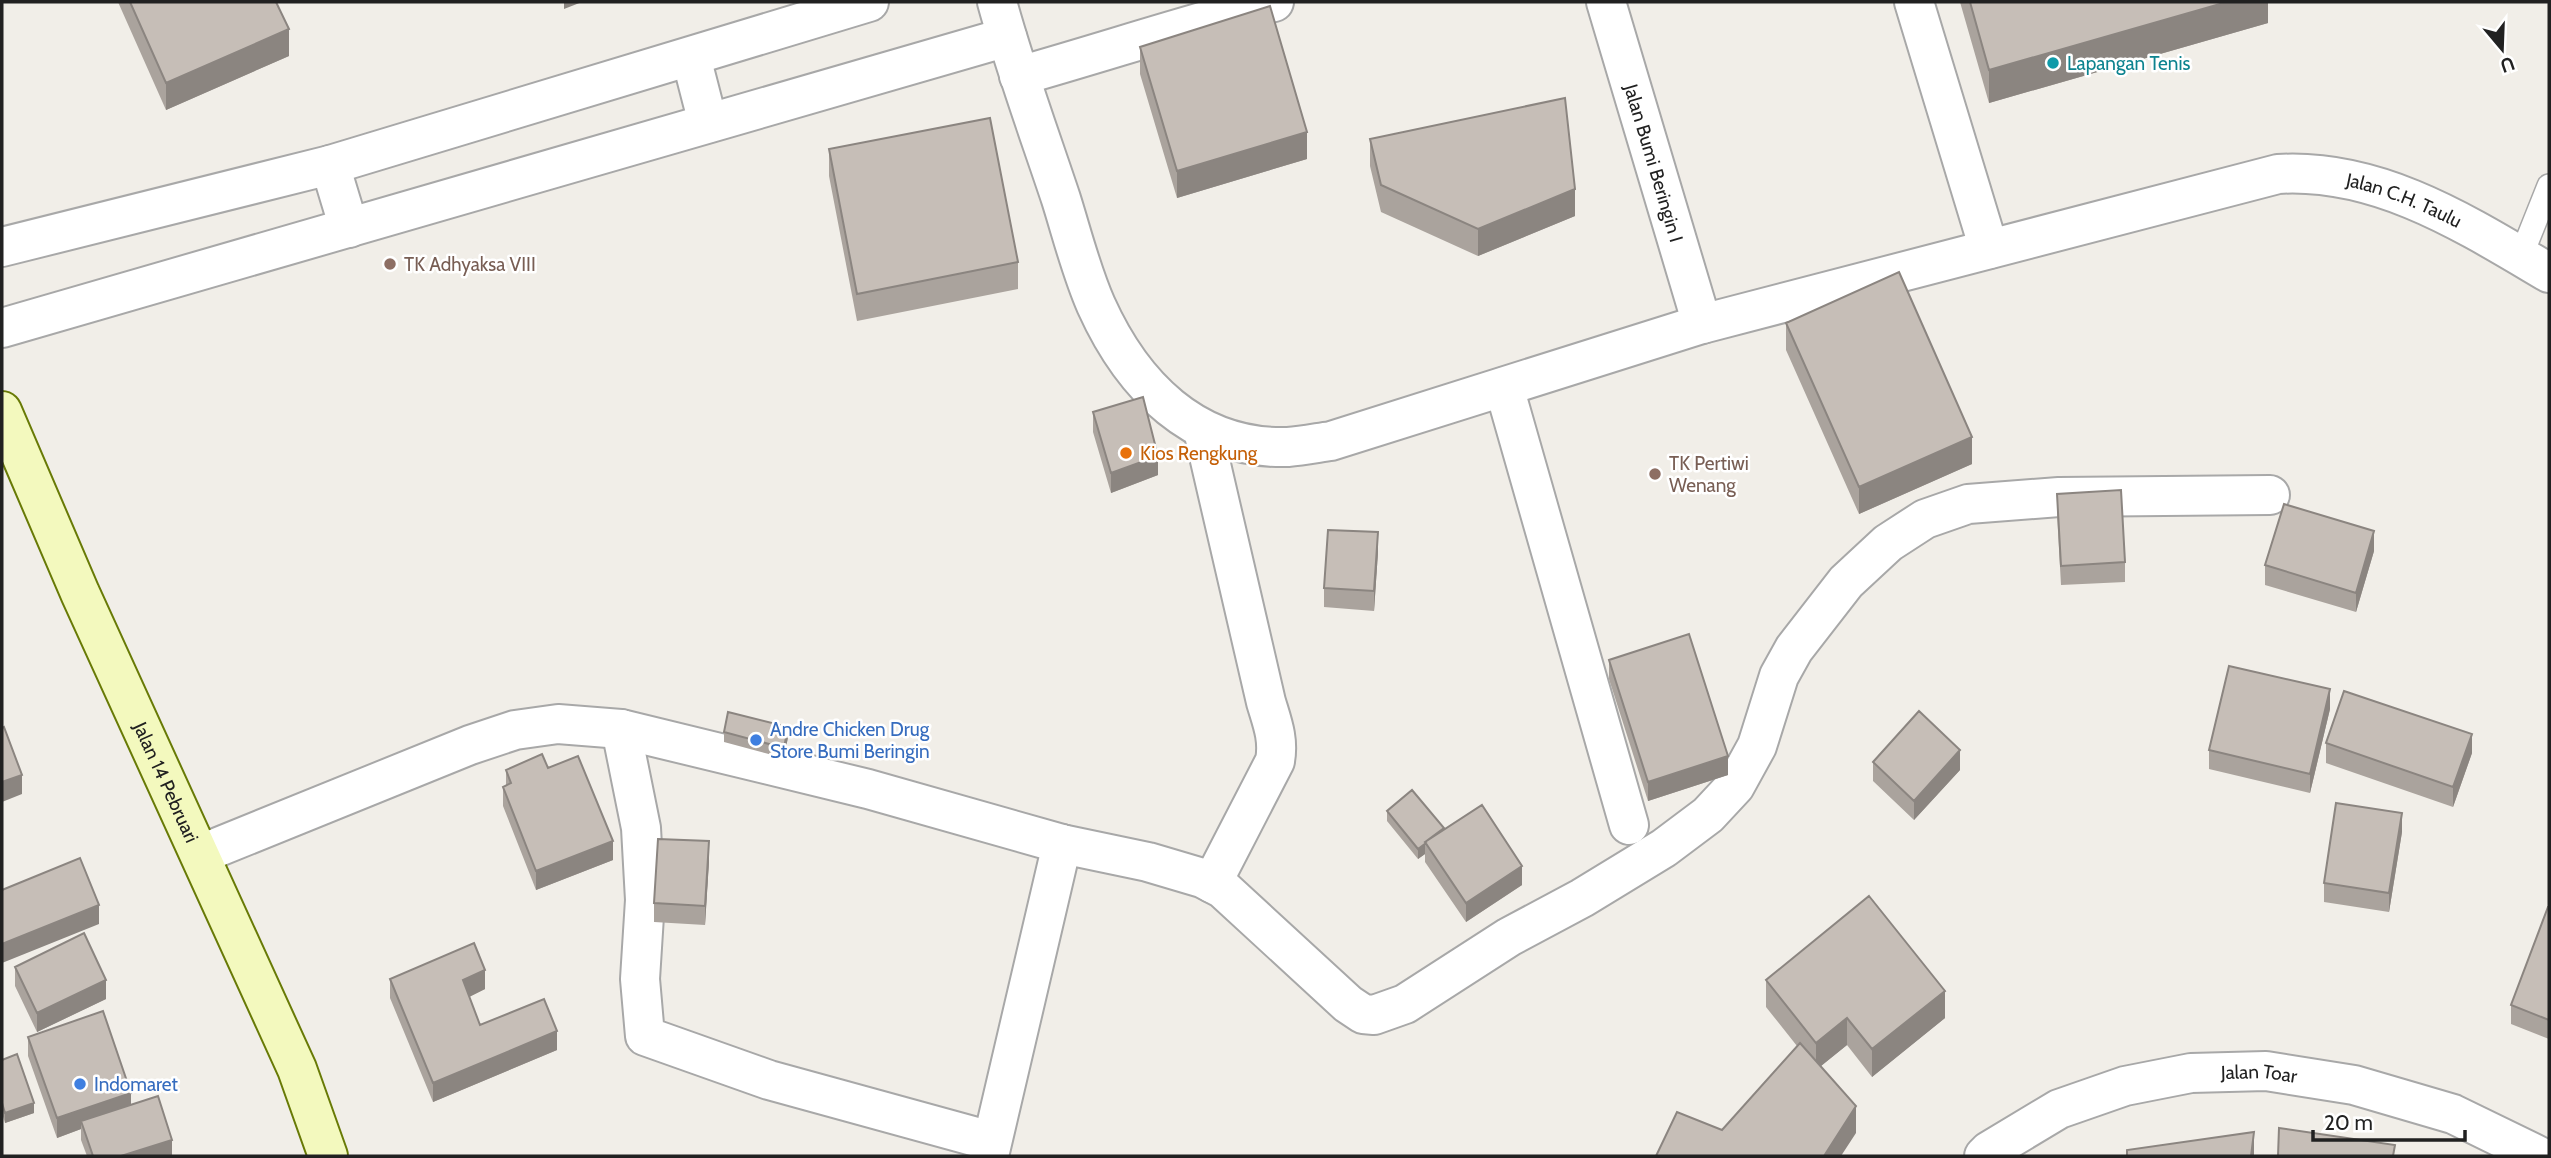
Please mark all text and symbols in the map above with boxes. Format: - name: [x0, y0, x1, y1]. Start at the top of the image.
- north arrow: [2467, 14, 2537, 84]
- place label: Lapangan Tenis: [2067, 52, 2190, 75]
- text: U: [2497, 52, 2518, 78]
- marker: Lapangan Tenis: [2045, 55, 2061, 71]
- street label: Jalan Bumi Beringin I: [1619, 80, 1688, 245]
- street label: Jalan C.H. Taulu: [2343, 168, 2465, 233]
- place label: TK Adhyaksa VIII: [404, 253, 536, 276]
- marker: TK Adhyaksa VIII: [382, 256, 398, 272]
- place label: Kios Rengkung: [1140, 442, 1258, 465]
- marker: Kios Rengkung: [1118, 445, 1134, 461]
- place label: TK Pertiwi Wenang: [1669, 452, 1749, 497]
- marker: TK Pertiwi Wenang: [1647, 466, 1663, 482]
- street label: Jalan 14 Pebruari: [128, 718, 203, 846]
- place label: Andre Chicken Drug Store Bumi Beringin: [770, 718, 930, 763]
- marker: Andre Chicken Drug Store Bumi Beringin: [748, 732, 764, 748]
- street label: Jalan Toar: [2220, 1060, 2299, 1088]
- place label: Indomaret: [94, 1073, 179, 1096]
- marker: Indomaret: [72, 1076, 88, 1092]
- scale bar: [2313, 1098, 2465, 1142]
- text: 20 m: [2324, 1110, 2373, 1135]

